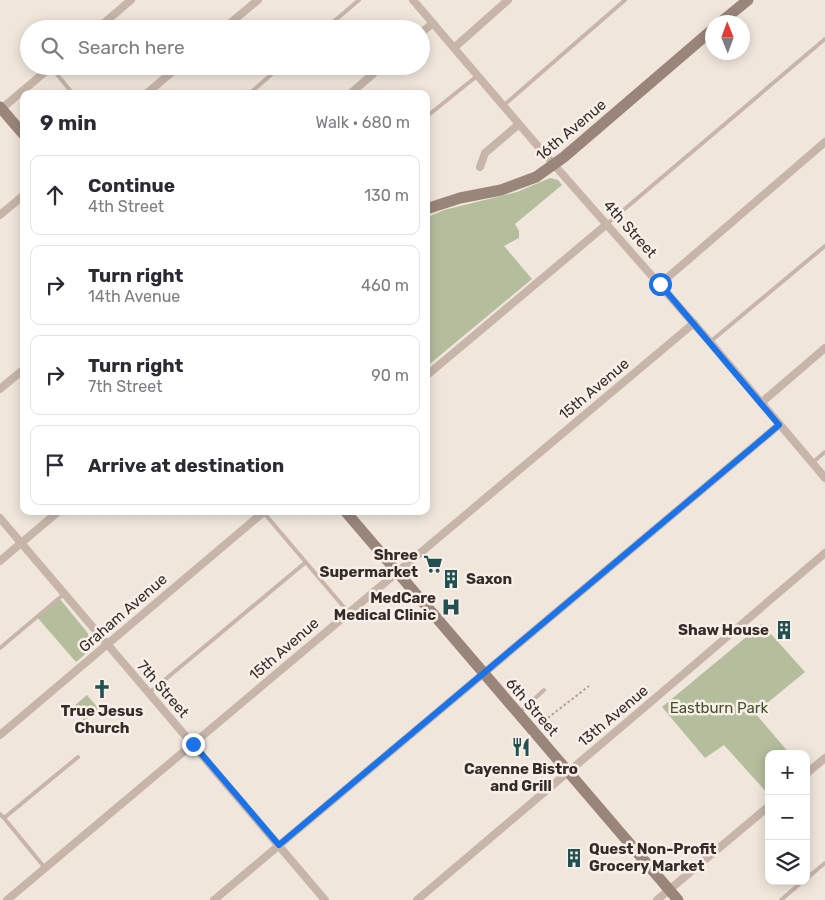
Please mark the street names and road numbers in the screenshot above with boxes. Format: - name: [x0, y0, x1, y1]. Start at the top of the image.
- street label: 16th Avenue: [532, 95, 610, 165]
- street label: 4th Street: [599, 196, 661, 262]
- street label: 15th Avenue: [555, 354, 633, 424]
- street label: Graham Avenue: [75, 570, 171, 656]
- street label: 15th Avenue: [246, 614, 322, 684]
- street label: 7th Street: [133, 657, 193, 721]
- street label: 6th Street: [502, 674, 562, 740]
- street label: 13th Avenue: [574, 681, 652, 751]

